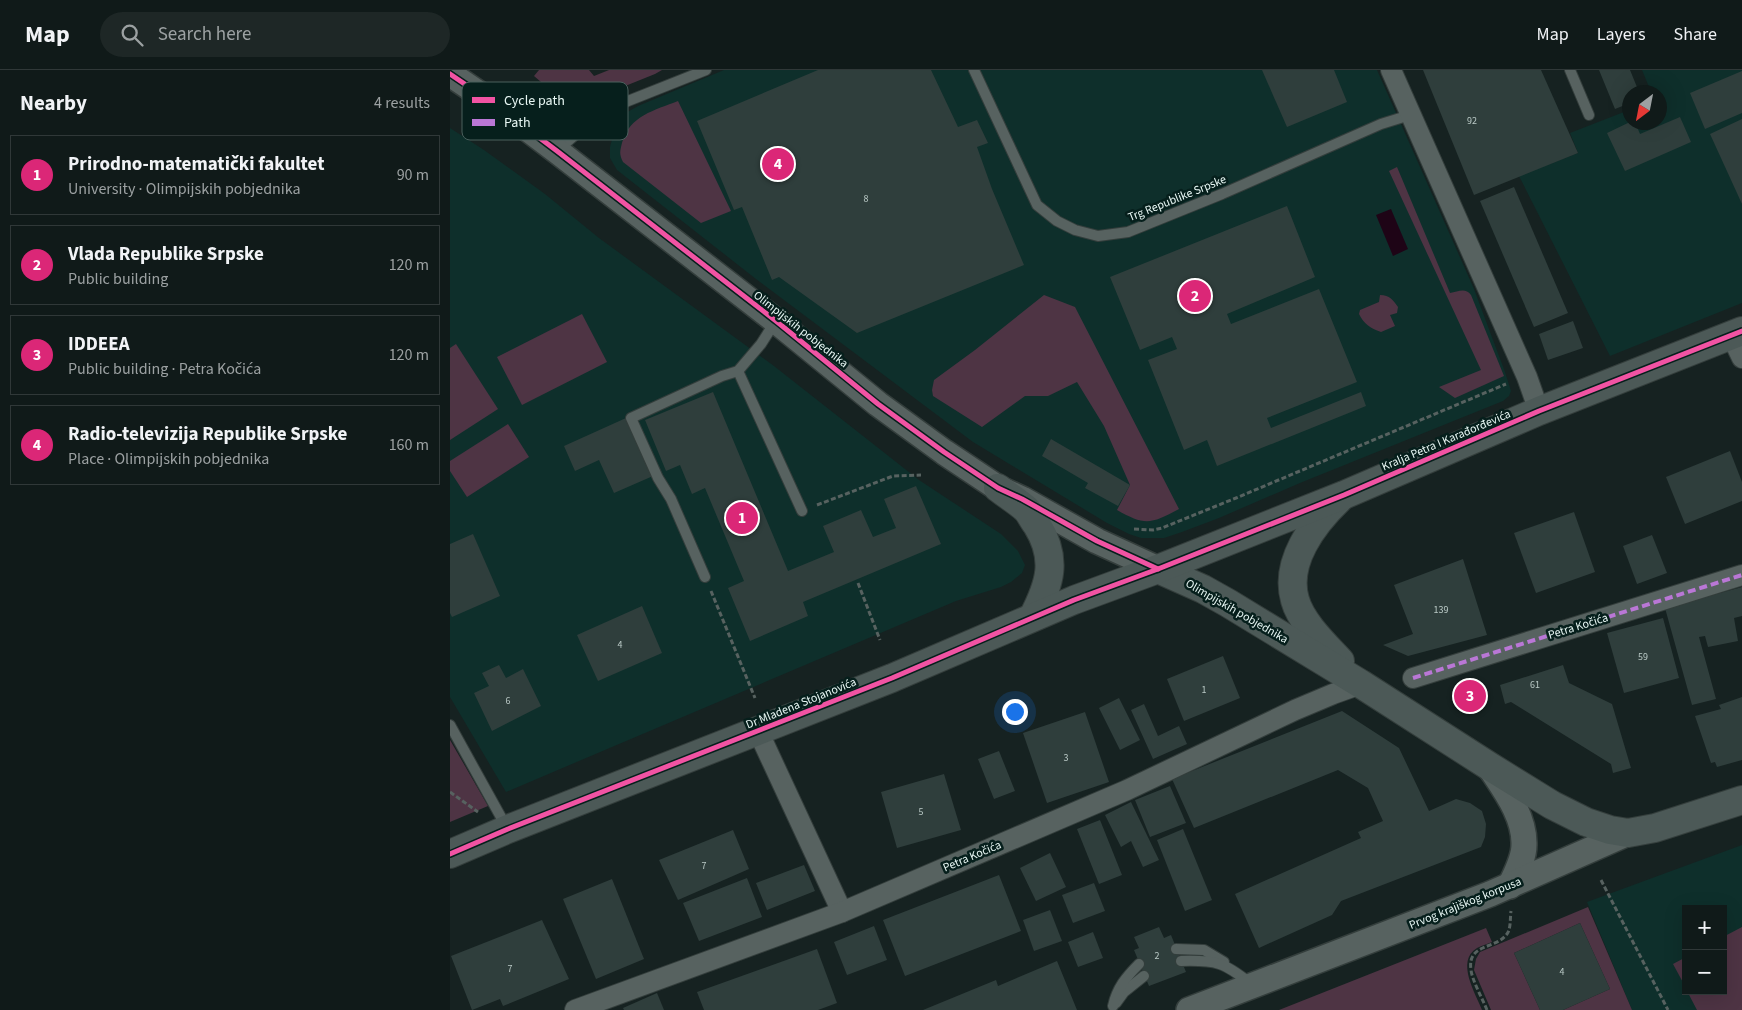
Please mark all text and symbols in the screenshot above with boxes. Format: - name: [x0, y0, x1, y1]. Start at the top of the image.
- search box: [100, 12, 450, 57]
- text: Map: [25, 17, 70, 52]
- icon: search: [118, 21, 146, 49]
- text: Search here: [158, 21, 251, 48]
- text: Map: [1537, 22, 1569, 47]
- text: Layers: [1597, 22, 1646, 47]
- text: Share: [1674, 22, 1717, 47]
- legend: [462, 82, 628, 140]
- north arrow: [1622, 85, 1667, 130]
- text: Nearby: [20, 88, 87, 118]
- text: Cycle path: [504, 91, 565, 111]
- text: 4 results: [374, 92, 430, 114]
- text: Path: [504, 113, 531, 133]
- house number: 92: [1467, 114, 1477, 128]
- pin: 4: [762, 145, 794, 183]
- text: Prirodno-matematički fakultet: [68, 151, 324, 178]
- text: 1: [33, 164, 41, 186]
- text: 90 m: [397, 164, 429, 186]
- street label: Trg Republike Srpske: [1125, 171, 1229, 226]
- text: University · Olimpijskih pobjednika: [68, 178, 301, 200]
- house number: 8: [864, 192, 869, 206]
- text: Vlada Republike Srpske: [68, 241, 264, 268]
- text: 2: [33, 254, 41, 276]
- text: 120 m: [389, 254, 429, 276]
- text: Public building: [68, 268, 168, 290]
- pin: 2: [1179, 277, 1211, 315]
- street label: Olimpijskih pobjednika: [750, 287, 852, 372]
- text: IDDEEA: [68, 331, 130, 358]
- text: 3: [33, 344, 41, 366]
- text: 120 m: [389, 344, 429, 366]
- text: Public building · Petra Kočića: [68, 358, 261, 380]
- street label: Kralja Petra I Karađorđevića: [1379, 406, 1513, 475]
- text: Radio-televizija Republike Srpske: [68, 421, 347, 448]
- text: 4: [33, 434, 41, 456]
- text: 160 m: [389, 434, 429, 456]
- text: Place · Olimpijskih pobjednika: [68, 448, 269, 470]
- pin: 1: [726, 499, 758, 537]
- street label: Olimpijskih pobjednika: [1182, 575, 1291, 648]
- house number: 139: [1434, 603, 1448, 617]
- street label: Petra Kočića: [1546, 609, 1610, 644]
- house number: 4: [618, 638, 623, 652]
- house number: 59: [1638, 650, 1648, 664]
- street label: Dr Mladena Stojanovića: [743, 673, 859, 733]
- pin: 3: [1454, 677, 1486, 715]
- house number: 61: [1530, 678, 1540, 692]
- house number: 1: [1202, 683, 1207, 697]
- house number: 6: [506, 694, 511, 708]
- your location: [1002, 699, 1028, 725]
- house number: 3: [1064, 751, 1069, 765]
- house number: 5: [919, 805, 924, 819]
- street label: Petra Kočića: [940, 837, 1004, 876]
- house number: 7: [702, 859, 707, 873]
- street label: Prvog krajiškog korpusa: [1406, 873, 1524, 934]
- map controls: [1682, 905, 1727, 995]
- button: +: [1682, 905, 1727, 950]
- house number: 2: [1155, 949, 1160, 963]
- button: −: [1682, 950, 1727, 995]
- house number: 7: [508, 962, 513, 976]
- house number: 4: [1560, 965, 1565, 979]

